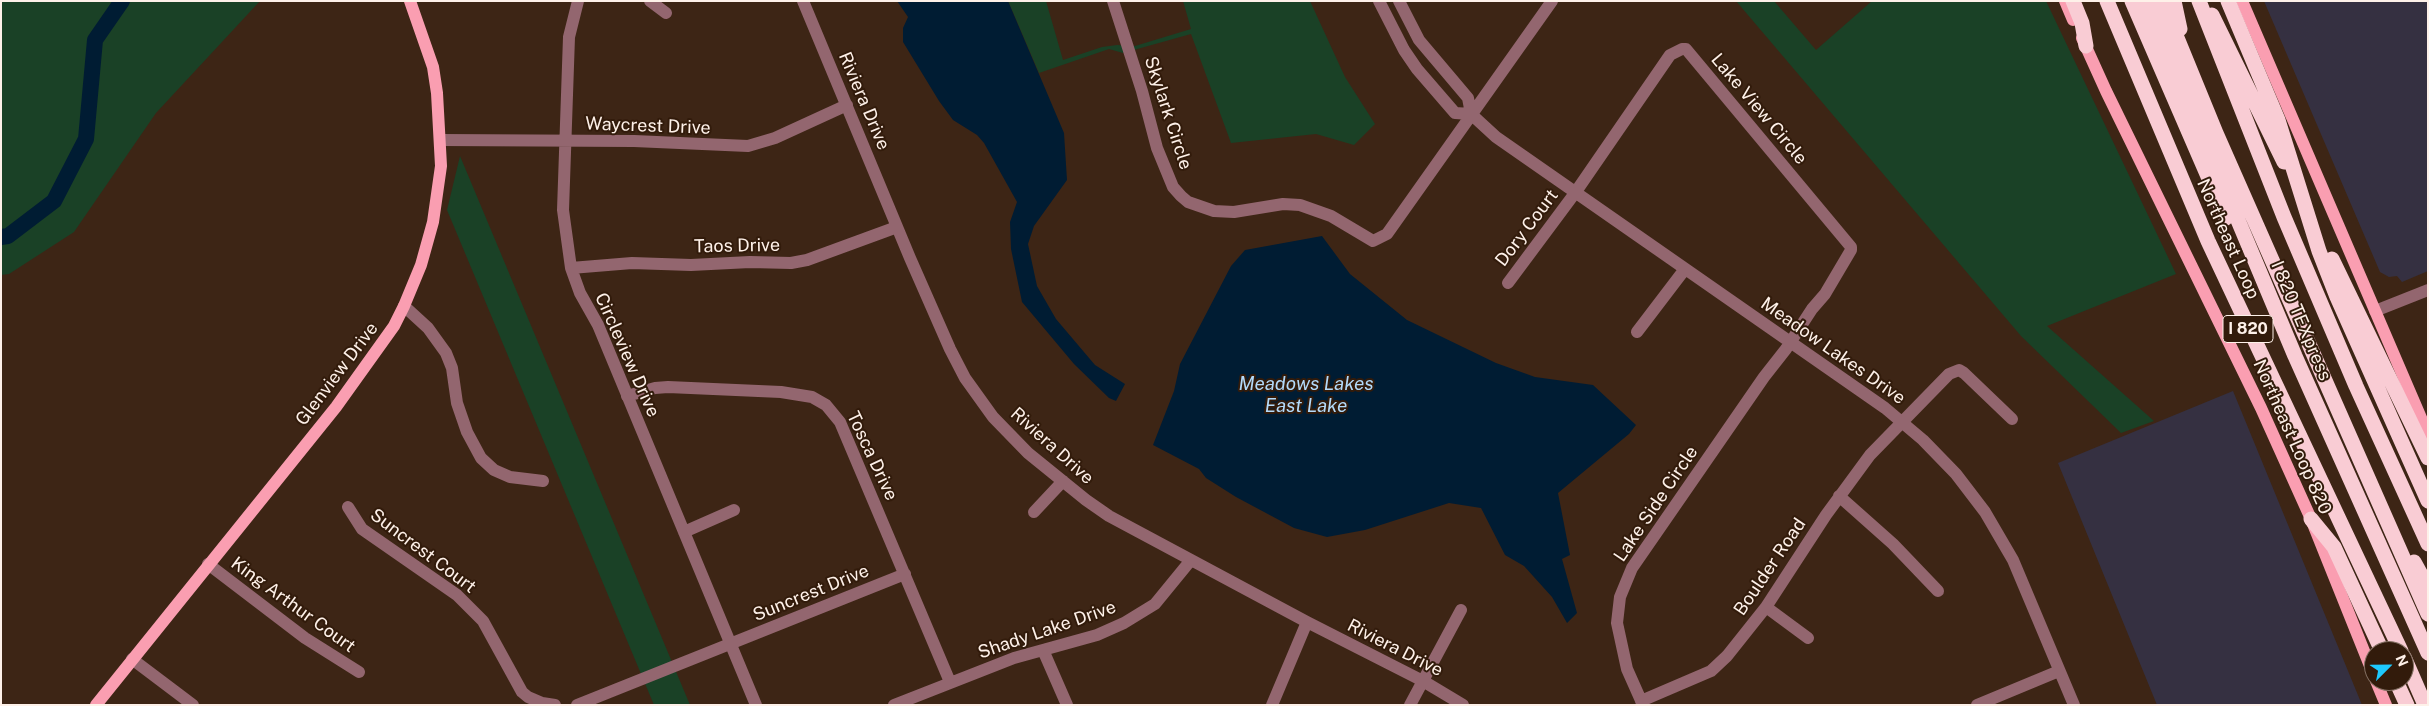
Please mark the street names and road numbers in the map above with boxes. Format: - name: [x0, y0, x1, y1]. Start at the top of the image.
- street label: Riviera Drive: [834, 49, 894, 153]
- street label: Lake View Circle: [1706, 49, 1812, 169]
- street label: Skylark Circle: [1140, 54, 1196, 172]
- street label: Waycrest Drive: [585, 113, 711, 139]
- street label: Northeast Loop: [2192, 176, 2264, 302]
- street label: Dory Court: [1491, 185, 1563, 271]
- street label: Taos Drive: [694, 234, 780, 258]
- street label: I 820 TEXpress: [2266, 258, 2336, 384]
- street label: Circleview Drive: [590, 290, 664, 420]
- street label: Meadow Lakes Drive: [1757, 293, 1909, 409]
- road number: I 820: [2223, 316, 2273, 342]
- street label: Glenview Drive: [291, 318, 383, 430]
- street label: Northeast Loop 820: [2248, 356, 2336, 518]
- street label: Riviera Drive: [1006, 403, 1098, 489]
- street label: Tosca Drive: [842, 408, 902, 504]
- street label: Lake Side Circle: [1609, 442, 1703, 566]
- street label: Suncrest Court: [366, 504, 480, 598]
- street label: Boulder Road: [1730, 514, 1810, 620]
- street label: King Arthur Court: [227, 553, 359, 657]
- street label: Suncrest Drive: [750, 560, 872, 626]
- street label: Shady Lake Drive: [975, 596, 1119, 664]
- street label: Riviera Drive: [1344, 615, 1446, 681]

